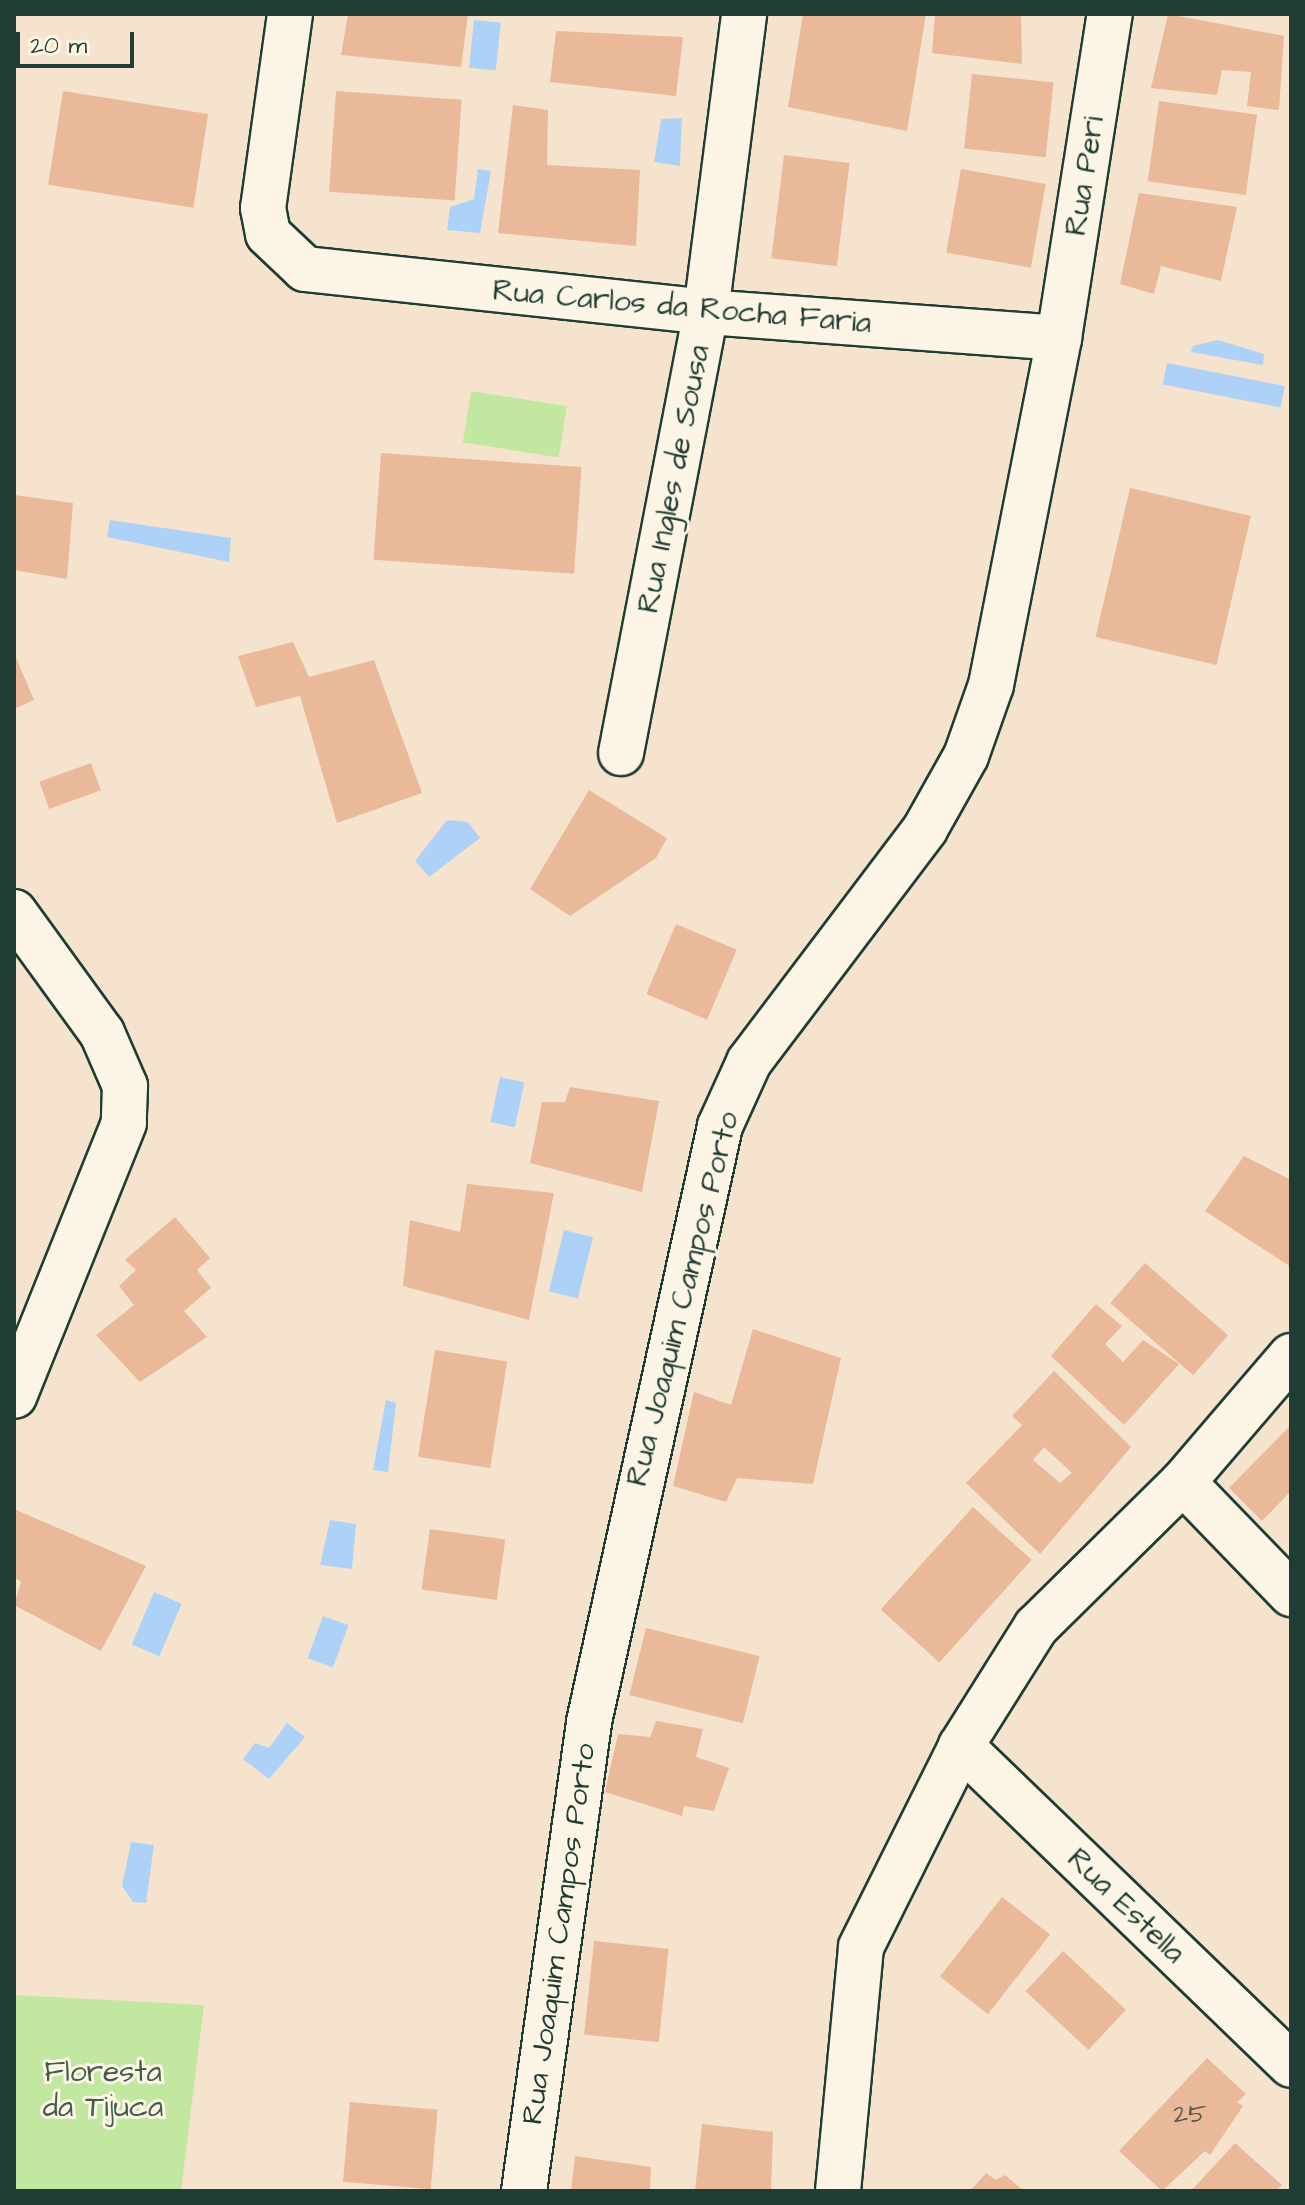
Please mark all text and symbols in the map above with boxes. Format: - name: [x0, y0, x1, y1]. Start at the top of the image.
- scale bar: [20, 16, 138, 66]
- text: 20 m: [30, 29, 87, 63]
- street label: Rua Peri: [1058, 114, 1112, 238]
- street label: Rua Carlos da Rocha Faria: [491, 273, 873, 341]
- street label: Rua Ingles de Sousa: [630, 342, 718, 616]
- street label: Rua Joaquim Campos Porto: [619, 1108, 747, 1490]
- street label: Rua Joaquim Campos Porto: [514, 1741, 604, 2127]
- street label: Rua Estella: [1060, 1841, 1192, 1971]
- park label: Floresta da Tijuca: [43, 2054, 163, 2124]
- house number: 25: [1173, 2099, 1207, 2131]

